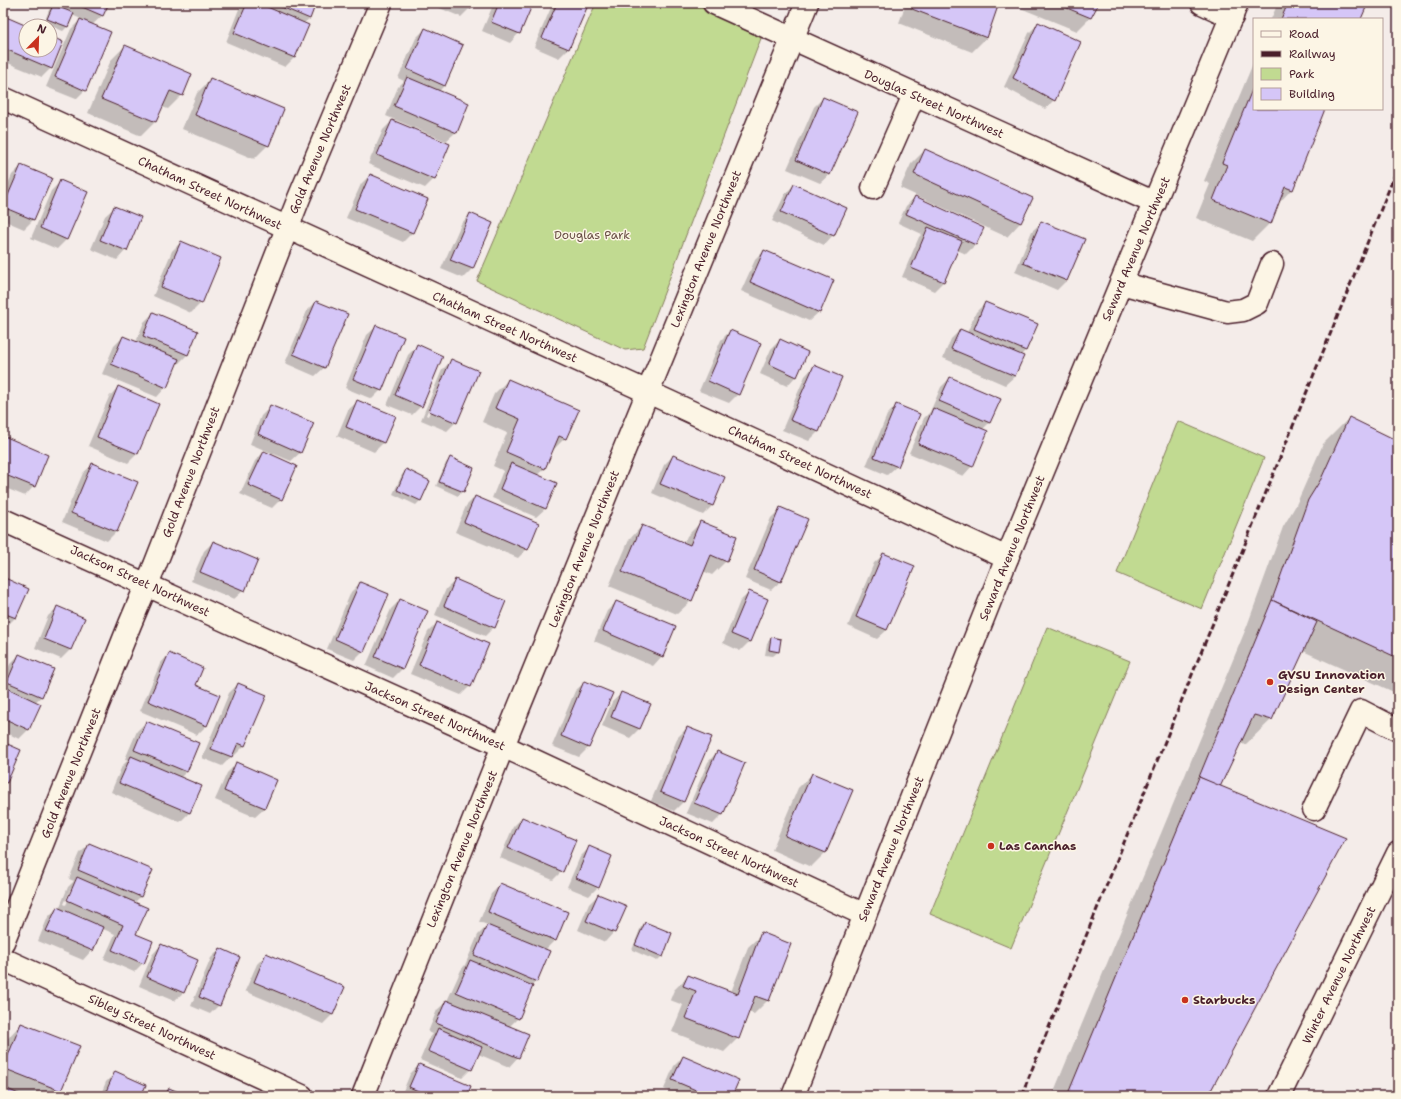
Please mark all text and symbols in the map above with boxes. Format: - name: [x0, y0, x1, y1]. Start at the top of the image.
- north arrow: [18, 18, 58, 58]
- legend: [1253, 18, 1383, 110]
- text: N: [35, 21, 49, 38]
- text: Road: [1289, 26, 1320, 42]
- text: Railway: [1289, 46, 1336, 62]
- street label: Douglas Street Northwest: [862, 66, 1006, 142]
- text: Park: [1289, 66, 1315, 82]
- street label: Gold Avenue Northwest: [285, 82, 355, 216]
- text: Building: [1289, 86, 1335, 102]
- street label: Chatham Street Northwest: [135, 153, 285, 233]
- street label: Lexington Avenue Northwest: [667, 168, 745, 330]
- street label: Seward Avenue Northwest: [1098, 174, 1174, 324]
- park label: Douglas Park: [554, 227, 630, 243]
- street label: Chatham Street Northwest: [430, 288, 580, 366]
- street label: Gold Avenue Northwest: [159, 404, 223, 540]
- street label: Chatham Street Northwest: [725, 422, 875, 502]
- street label: Lexington Avenue Northwest: [545, 468, 623, 630]
- street label: Seward Avenue Northwest: [975, 473, 1049, 623]
- street label: Jackson Street Northwest: [68, 542, 212, 620]
- place label: GVSU Innovation Design Center: [1278, 667, 1385, 697]
- marker: GVSU Innovation Design Center: [1265, 677, 1275, 687]
- street label: Jackson Street Northwest: [362, 678, 508, 754]
- street label: Gold Avenue Northwest: [37, 705, 105, 841]
- street label: Lexington Avenue Northwest: [423, 768, 501, 930]
- street label: Seward Avenue Northwest: [854, 774, 928, 924]
- street label: Jackson Street Northwest: [657, 813, 801, 891]
- place label: Las Canchas: [999, 838, 1076, 854]
- marker: Las Canchas: [986, 841, 996, 851]
- street label: Winter Avenue Northwest: [1299, 904, 1379, 1046]
- street label: Sibley Street Northwest: [86, 990, 218, 1064]
- place label: Starbucks: [1193, 992, 1255, 1008]
- marker: Starbucks: [1180, 995, 1190, 1005]

